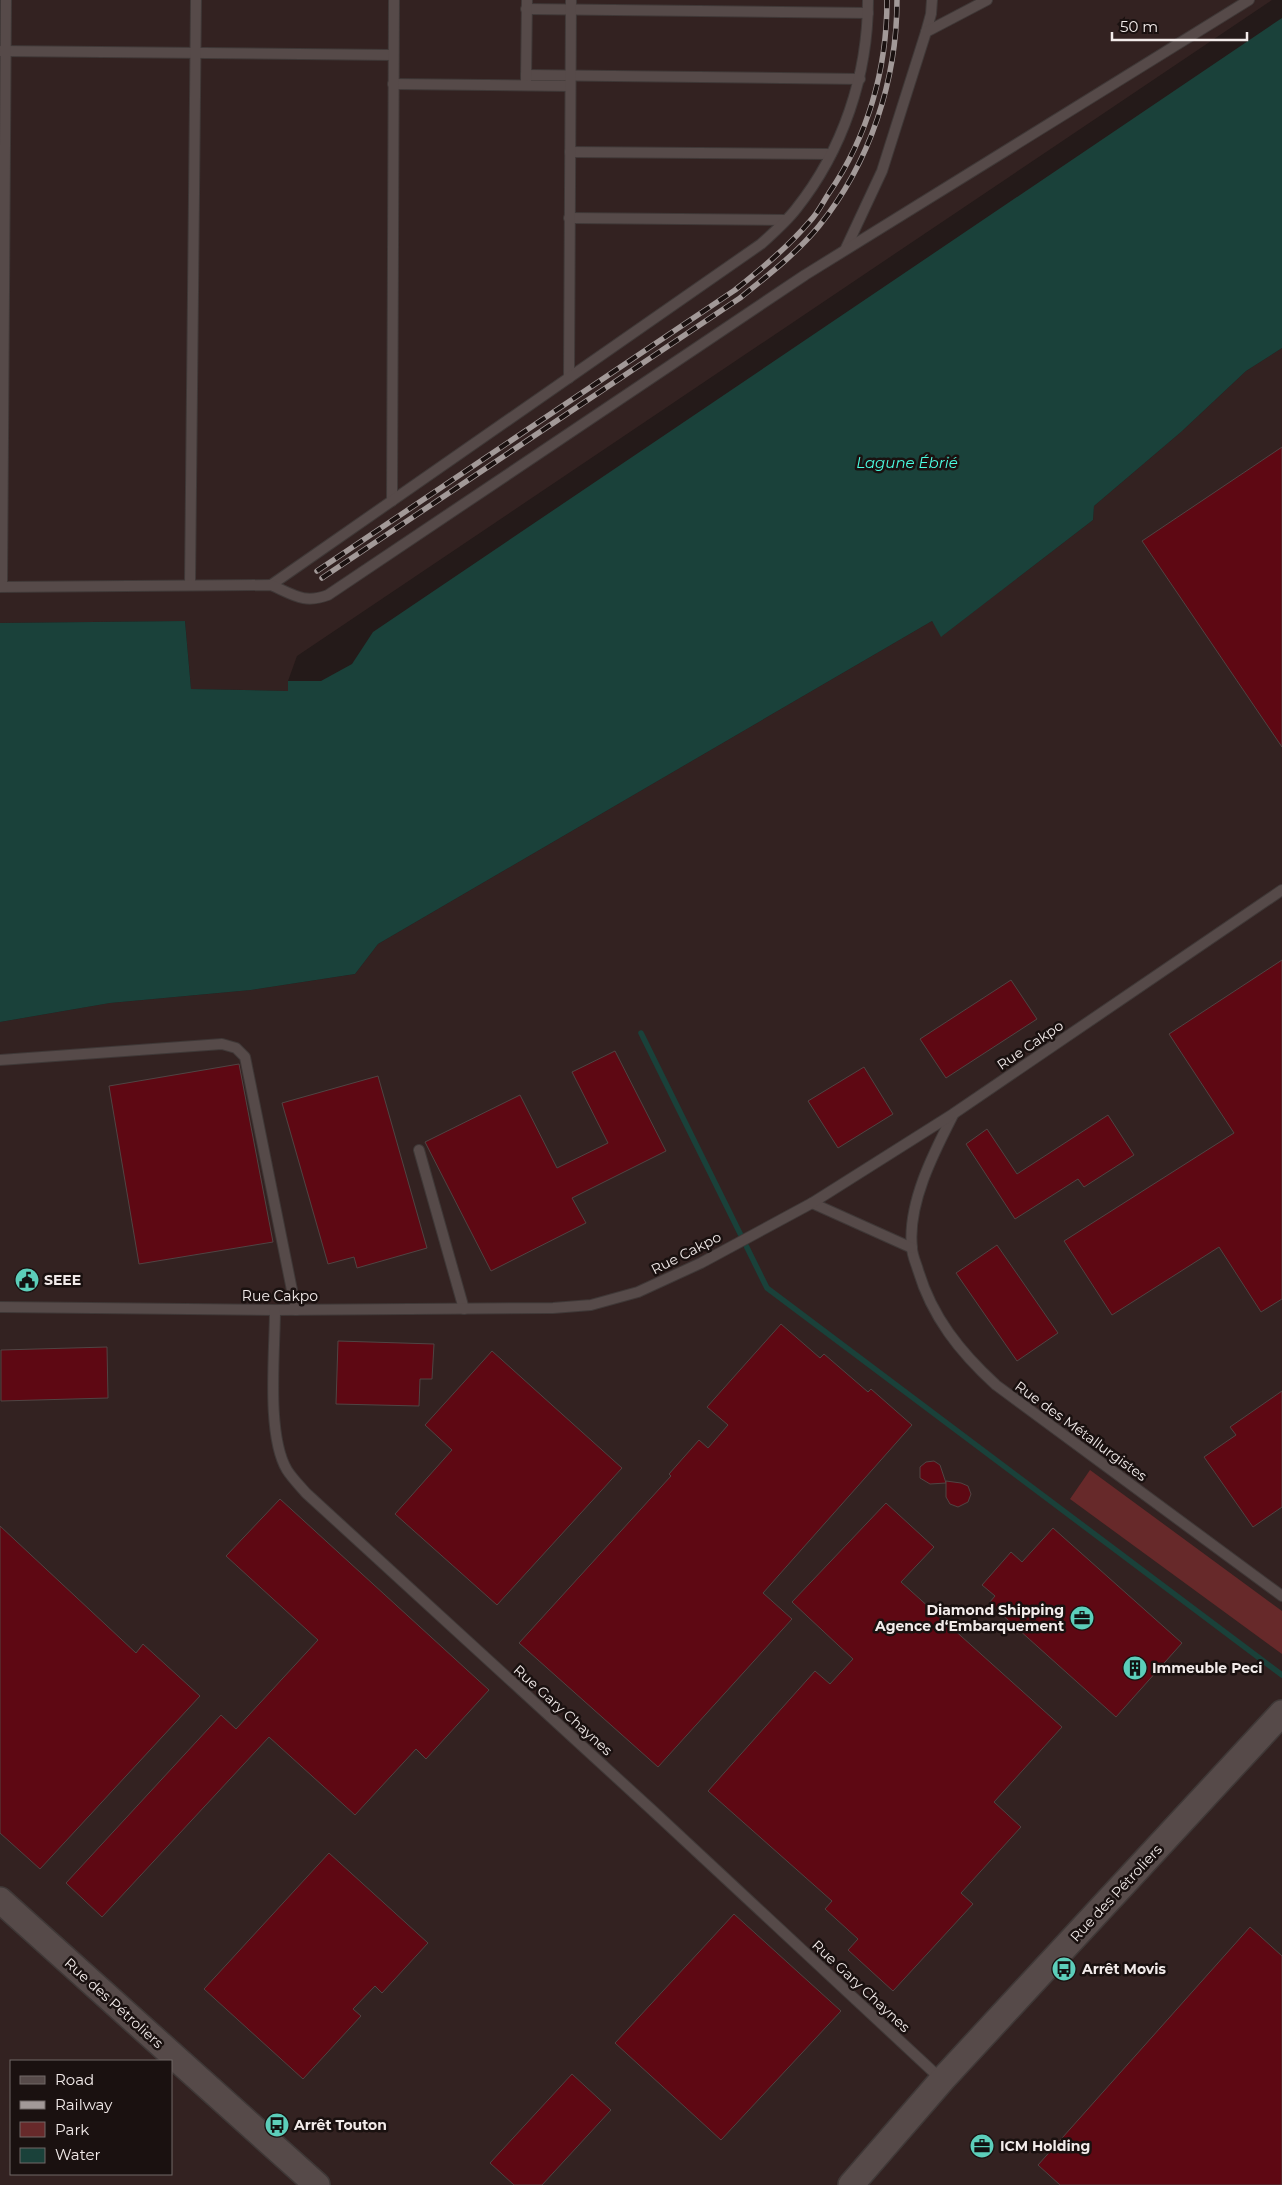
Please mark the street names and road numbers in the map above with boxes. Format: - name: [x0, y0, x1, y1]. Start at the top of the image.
- street label: Rue Cakpo: [993, 1016, 1067, 1074]
- street label: Rue Cakpo: [648, 1228, 724, 1278]
- street label: Rue Cakpo: [242, 1287, 318, 1305]
- street label: Rue des Métallurgistes: [1011, 1377, 1151, 1485]
- street label: Rue Gary Chaynes: [510, 1661, 616, 1759]
- street label: Rue des Pétroliers: [1066, 1840, 1166, 1945]
- street label: Rue Gary Chaynes: [808, 1936, 914, 2036]
- street label: Rue des Pétroliers: [61, 1954, 167, 2052]

